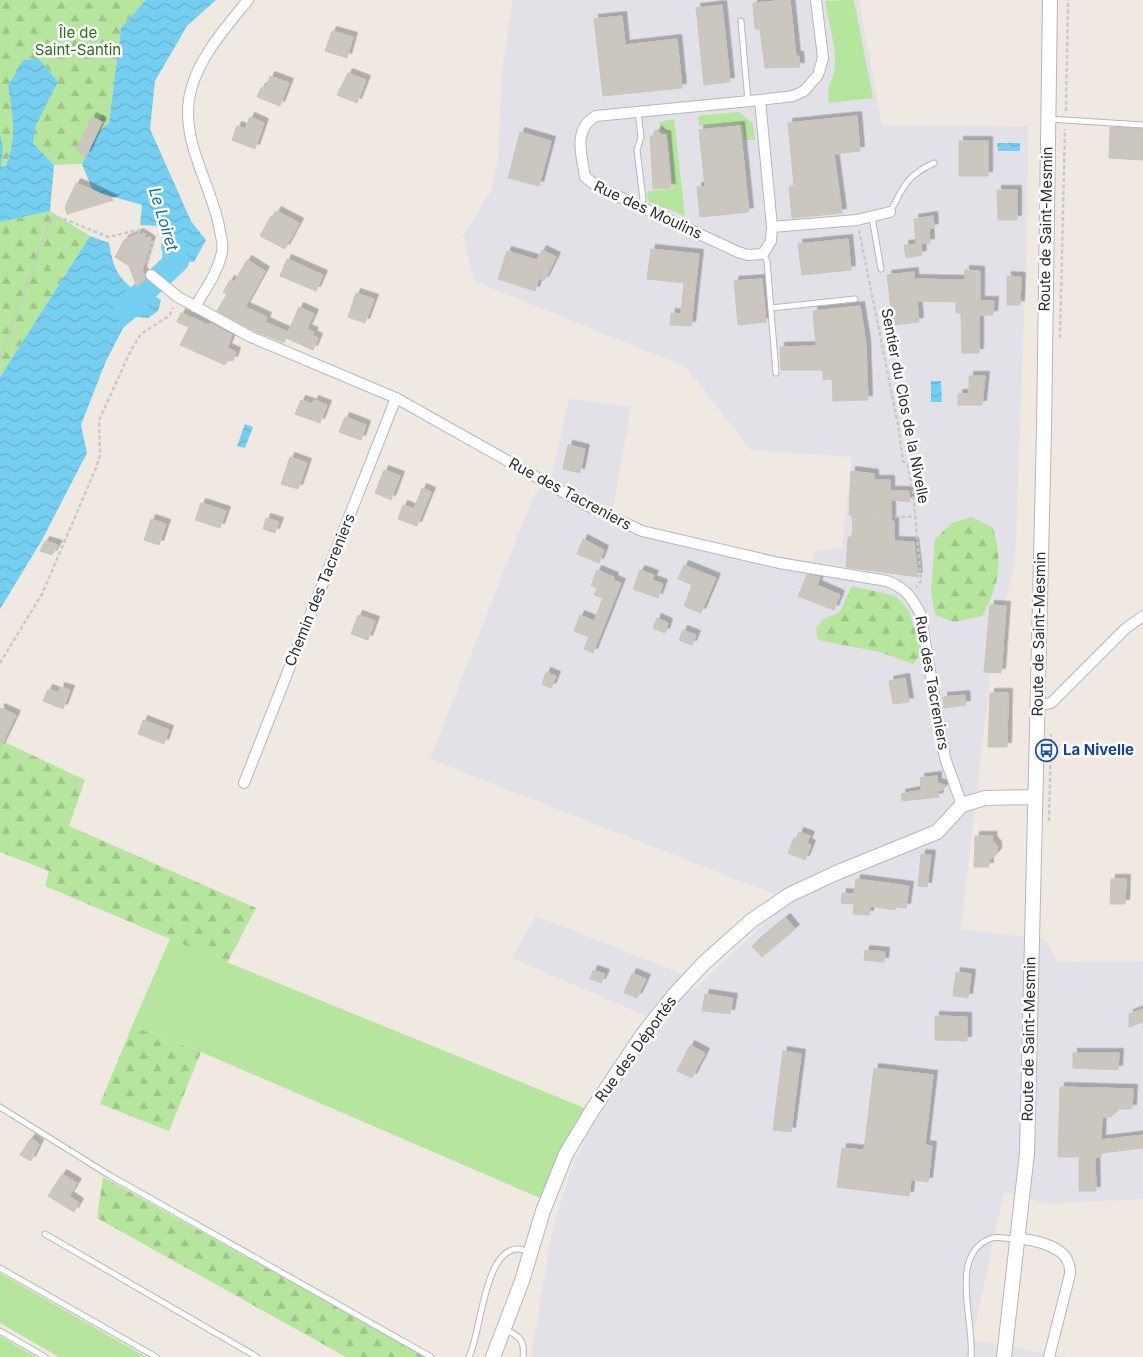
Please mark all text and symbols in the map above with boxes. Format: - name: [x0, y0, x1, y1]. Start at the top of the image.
- park label: Île de Saint-Santin: [35, 23, 121, 59]
- street label: Route de Saint-Mesmin: [1035, 146, 1056, 312]
- street label: Rue des Moulins: [591, 176, 705, 243]
- water label: Le Loiret: [145, 185, 183, 254]
- street label: Sentier du Clos de la Nivelle: [877, 307, 934, 505]
- street label: Rue des Tacreniers: [506, 453, 635, 534]
- street label: Chemin des Tacreniers: [280, 511, 359, 669]
- street label: Route de Saint-Mesmin: [1028, 551, 1049, 717]
- street label: Rue des Tacreniers: [911, 614, 954, 752]
- bus stop icon: La Nivelle: [1035, 738, 1059, 762]
- place label: La Nivelle: [1063, 740, 1134, 759]
- street label: Route de Saint-Mesmin: [1018, 956, 1039, 1122]
- street label: Rue des Déportés: [591, 992, 681, 1106]

